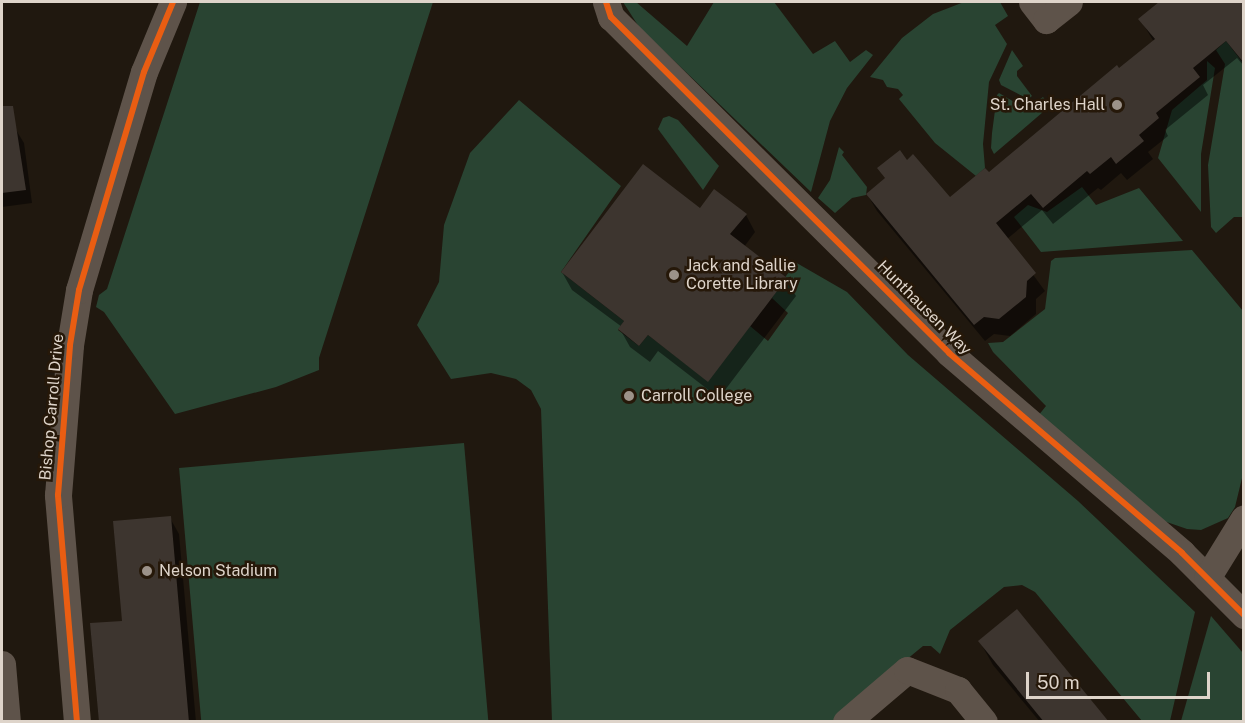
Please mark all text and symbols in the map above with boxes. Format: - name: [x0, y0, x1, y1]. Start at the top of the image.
- place label: St. Charles Hall: [990, 95, 1105, 115]
- marker: St. Charles Hall: [1110, 98, 1124, 112]
- place label: Jack and Sallie Corette Library: [686, 256, 798, 294]
- street label: Hunthausen Way: [873, 257, 975, 359]
- marker: Jack and Sallie Corette Library: [667, 268, 681, 282]
- street label: Bishop Carroll Drive: [36, 333, 68, 481]
- place label: Carroll College: [641, 386, 752, 406]
- marker: Carroll College: [622, 389, 636, 403]
- place label: Nelson Stadium: [159, 561, 277, 581]
- marker: Nelson Stadium: [140, 564, 154, 578]
- scale bar: [1029, 660, 1214, 698]
- text: 50 m: [1037, 672, 1080, 693]

